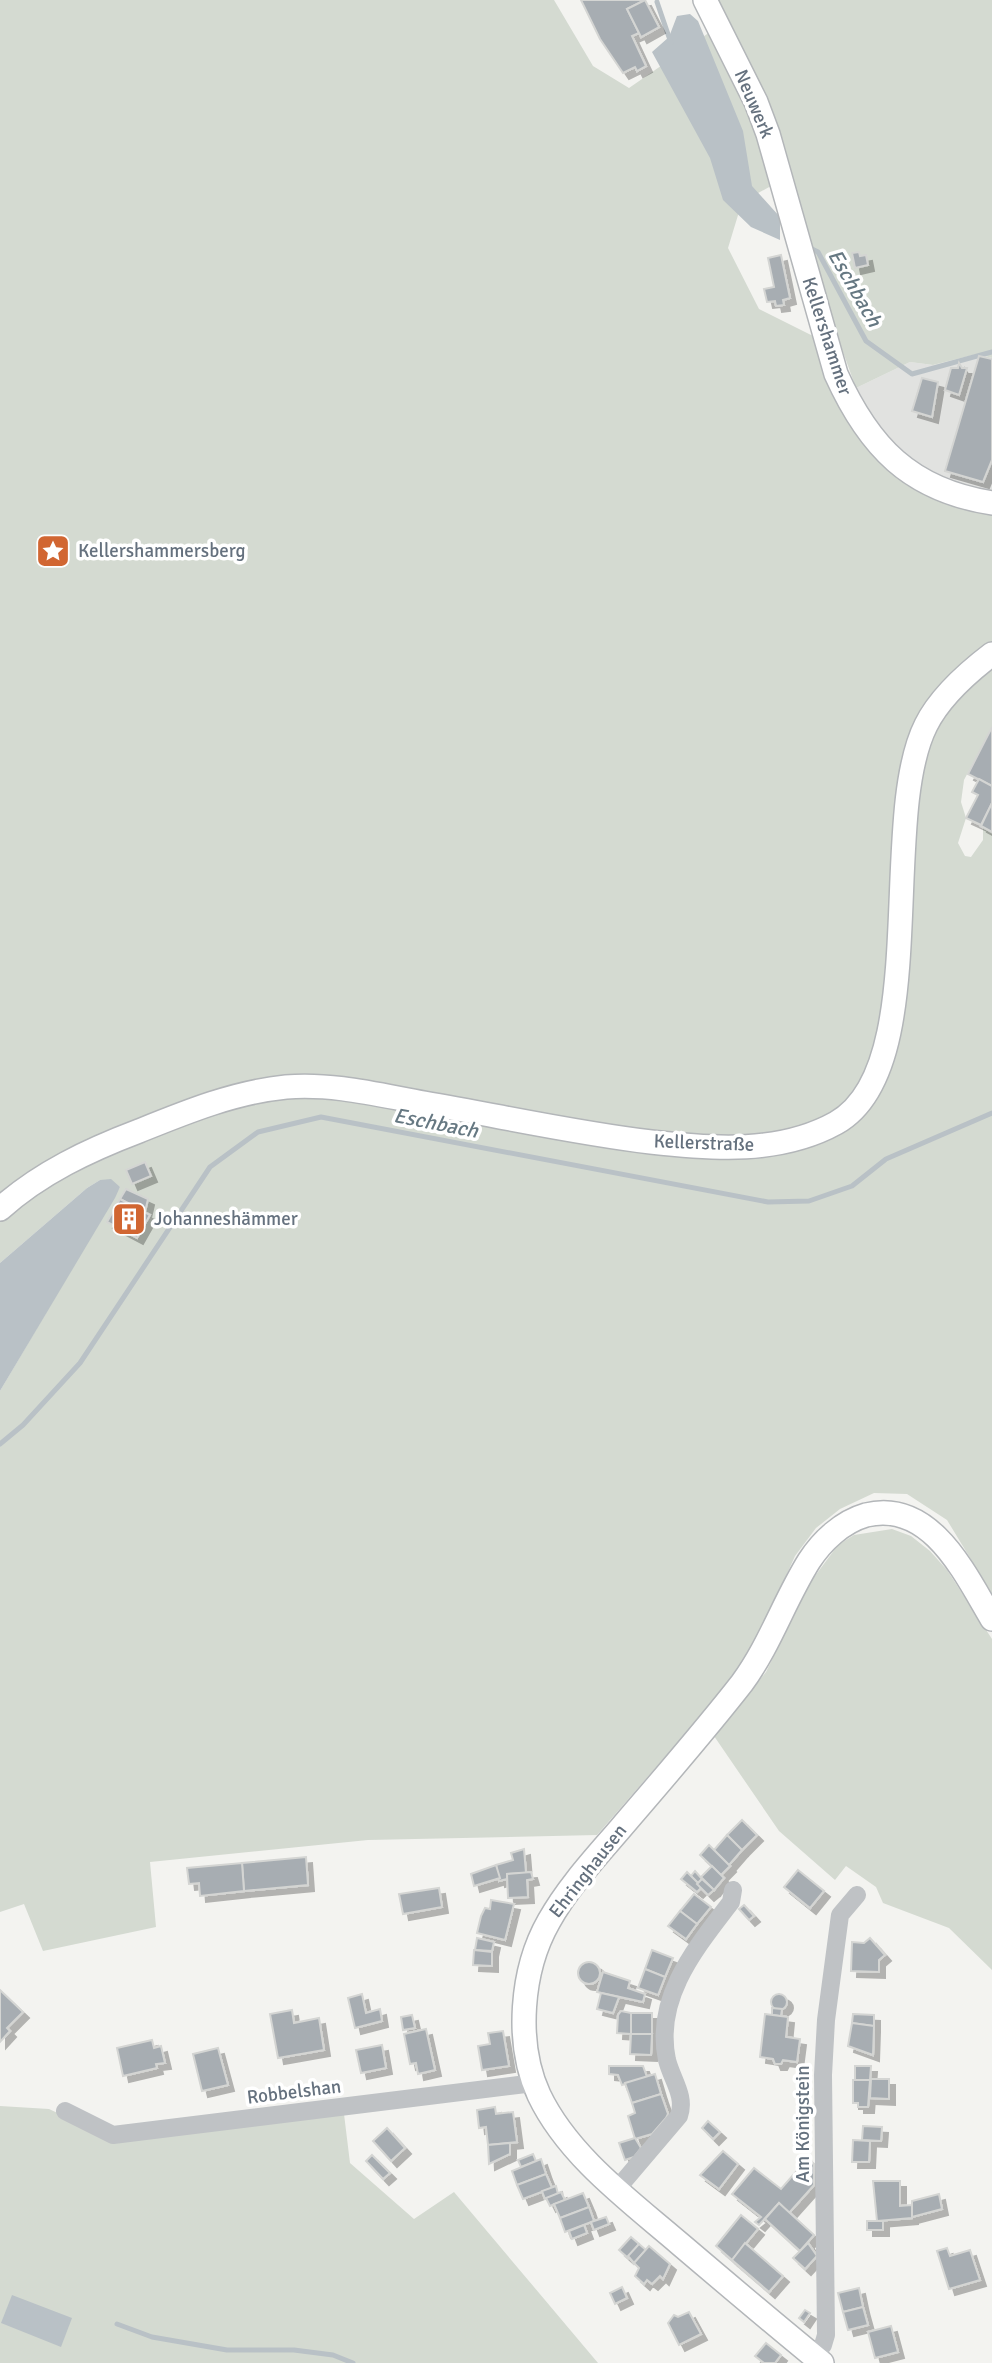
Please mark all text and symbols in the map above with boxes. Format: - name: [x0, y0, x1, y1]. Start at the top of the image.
- street label: Neuwerk: [729, 66, 779, 142]
- water label: Eschbach: [822, 245, 888, 332]
- street label: Kellershammer: [797, 274, 857, 398]
- place icon: Kellershammersberg: [34, 532, 72, 570]
- place label: Kellershammersberg: [78, 539, 246, 563]
- water label: Eschbach: [392, 1102, 481, 1144]
- street label: Kellerstraße: [653, 1129, 755, 1157]
- building icon: Johanneshämmer: [110, 1200, 148, 1238]
- place label: Johanneshämmer: [154, 1207, 298, 1231]
- street label: Ehringhausen: [544, 1819, 632, 1923]
- street label: Am Königstein: [791, 2065, 815, 2183]
- street label: Robbelshan: [245, 2074, 343, 2110]

